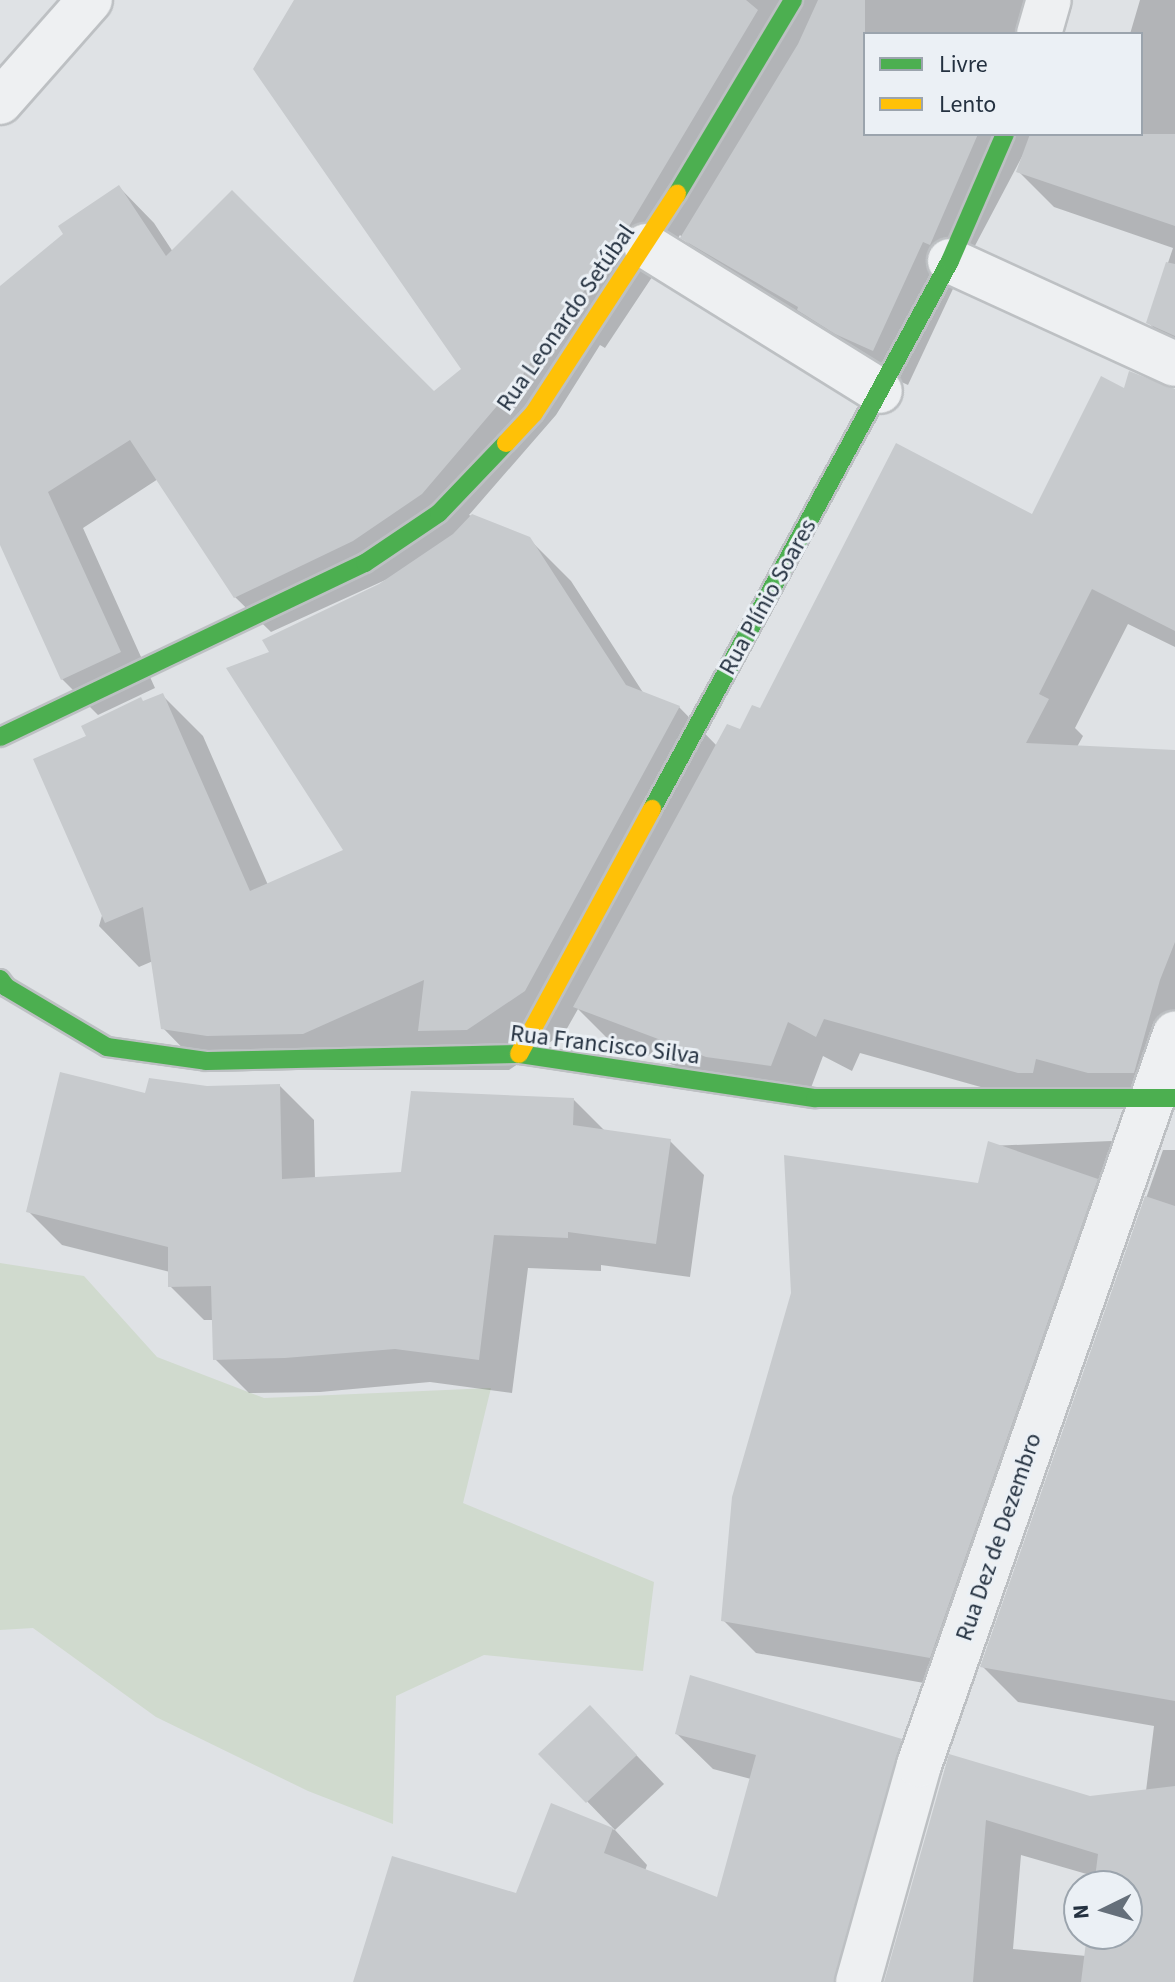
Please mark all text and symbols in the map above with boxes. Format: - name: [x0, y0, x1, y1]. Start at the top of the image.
- legend: [863, 32, 1143, 136]
- text: Livre: [939, 47, 988, 82]
- text: Lento: [939, 87, 996, 122]
- street label: Rua Leonardo Setúbal: [491, 219, 641, 417]
- street label: Rua Plínio Soares: [713, 514, 823, 680]
- street label: Rua Francisco Silva: [509, 1019, 701, 1071]
- street label: Rua Dez de Dezembro: [950, 1429, 1048, 1645]
- north arrow: [1063, 1870, 1143, 1950]
- text: N: [1065, 1903, 1098, 1921]

